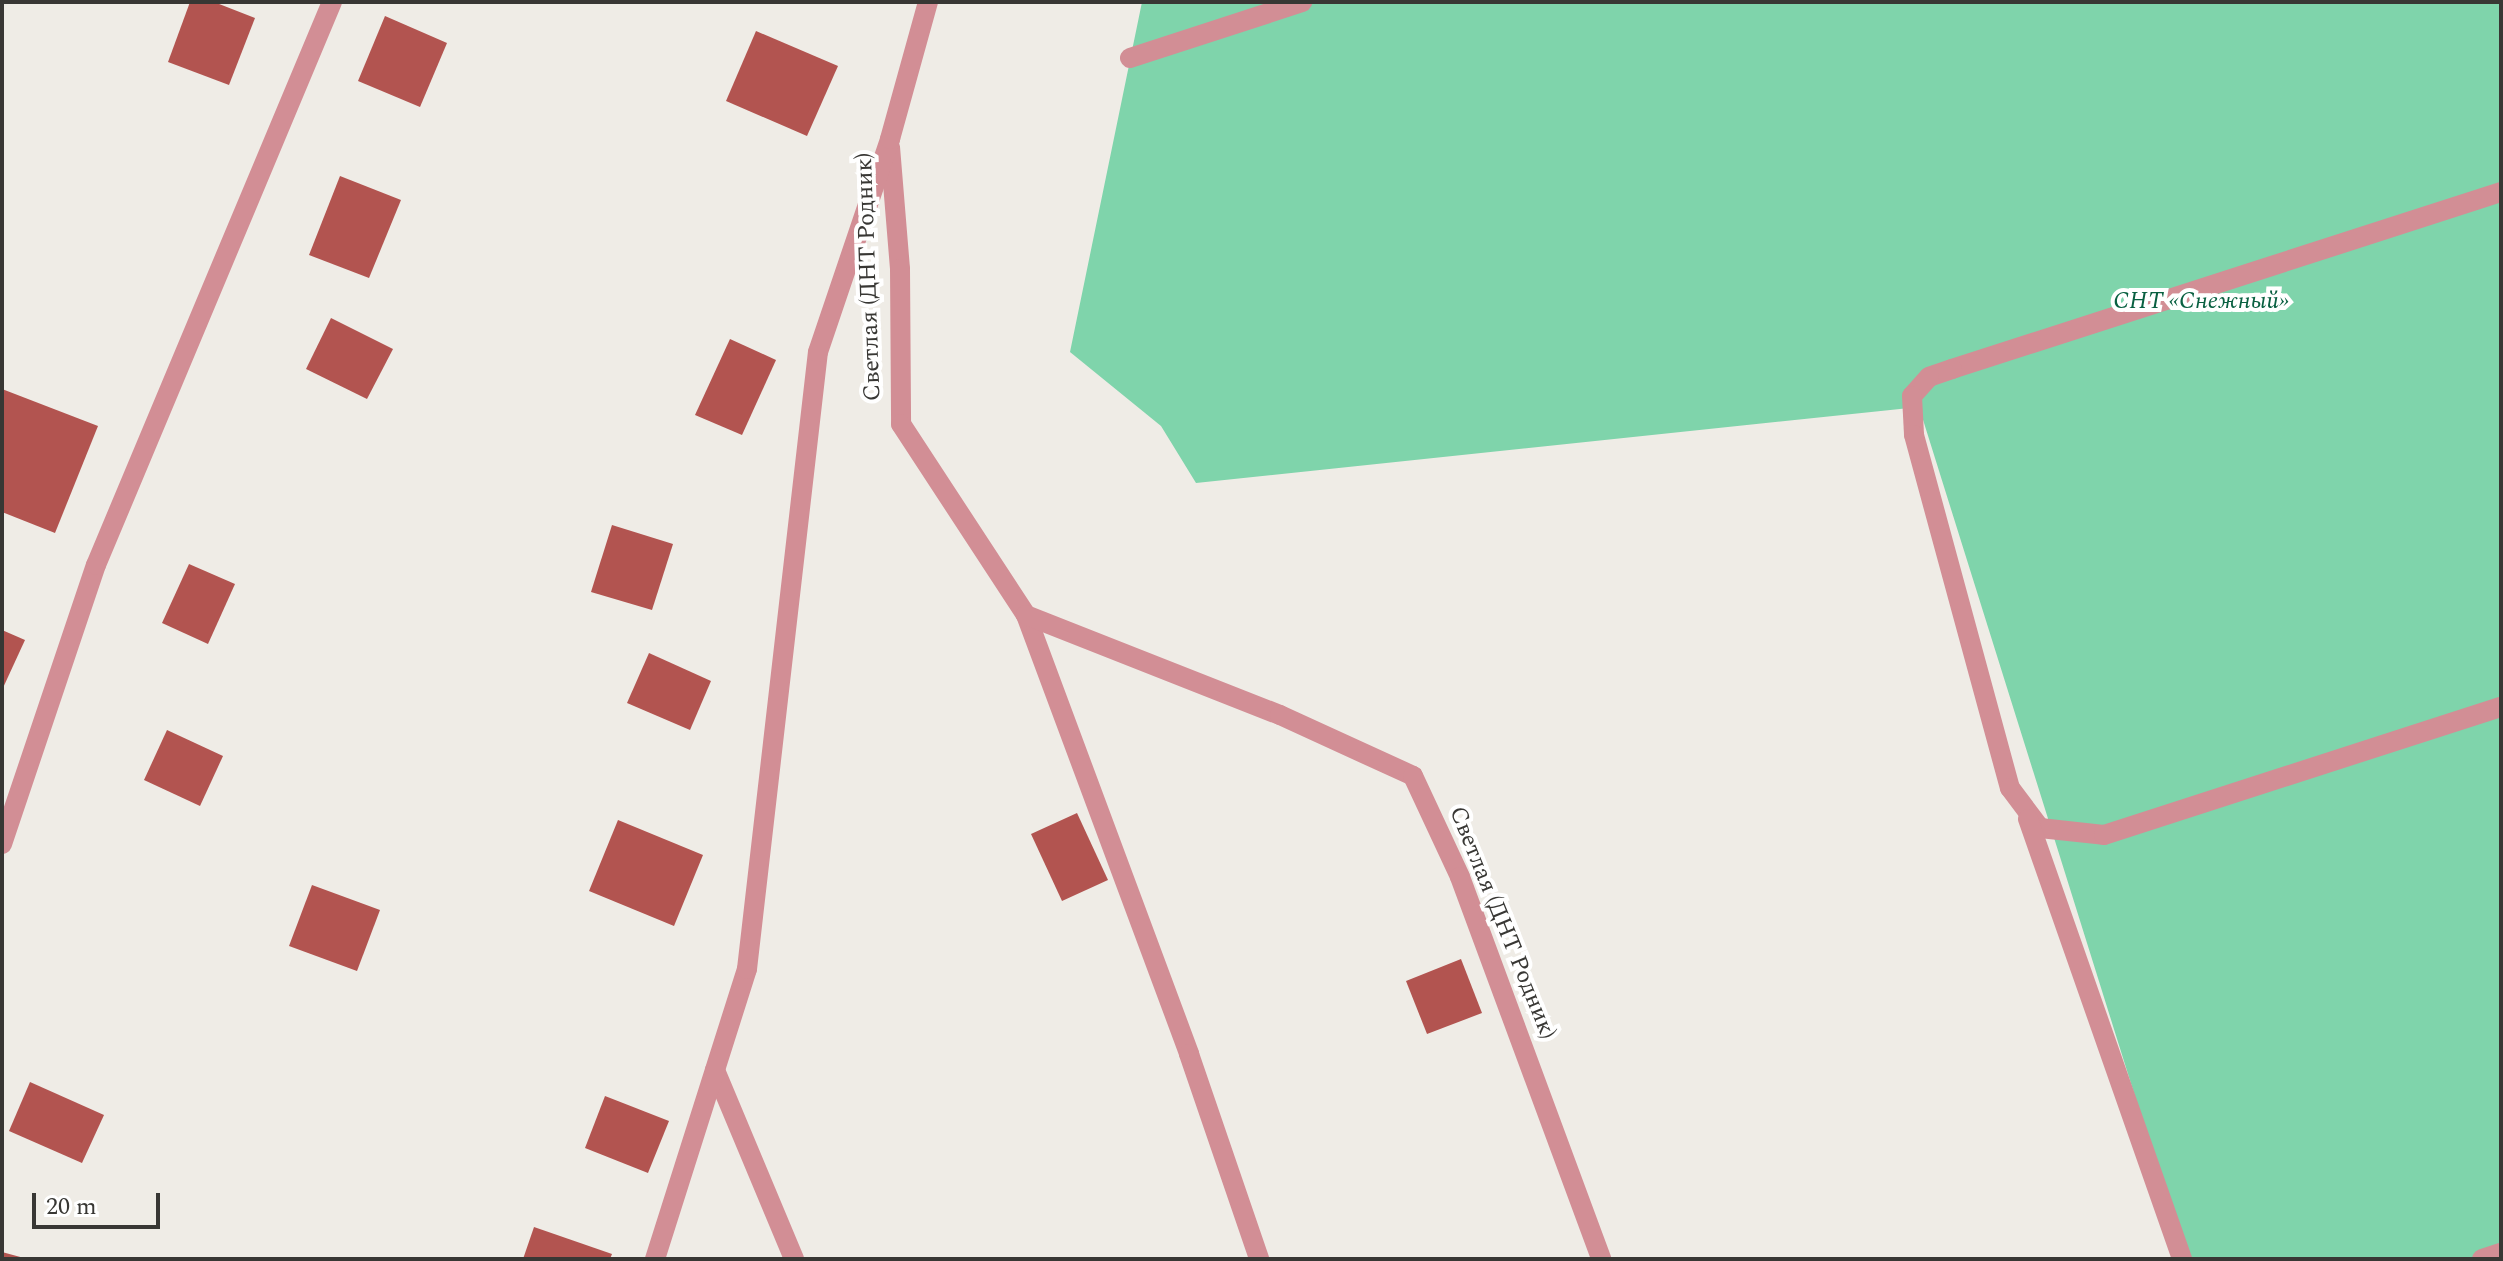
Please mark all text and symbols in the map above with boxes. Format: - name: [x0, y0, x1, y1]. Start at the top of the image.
- street label: Светлая (ДНТ Родник): [850, 152, 888, 402]
- park label: СНТ «Снежный»: [2113, 288, 2289, 316]
- street label: Светлая (ДНТ Родник): [1442, 802, 1562, 1044]
- scale bar: [36, 1177, 164, 1227]
- text: 20 m: [46, 1189, 97, 1225]

